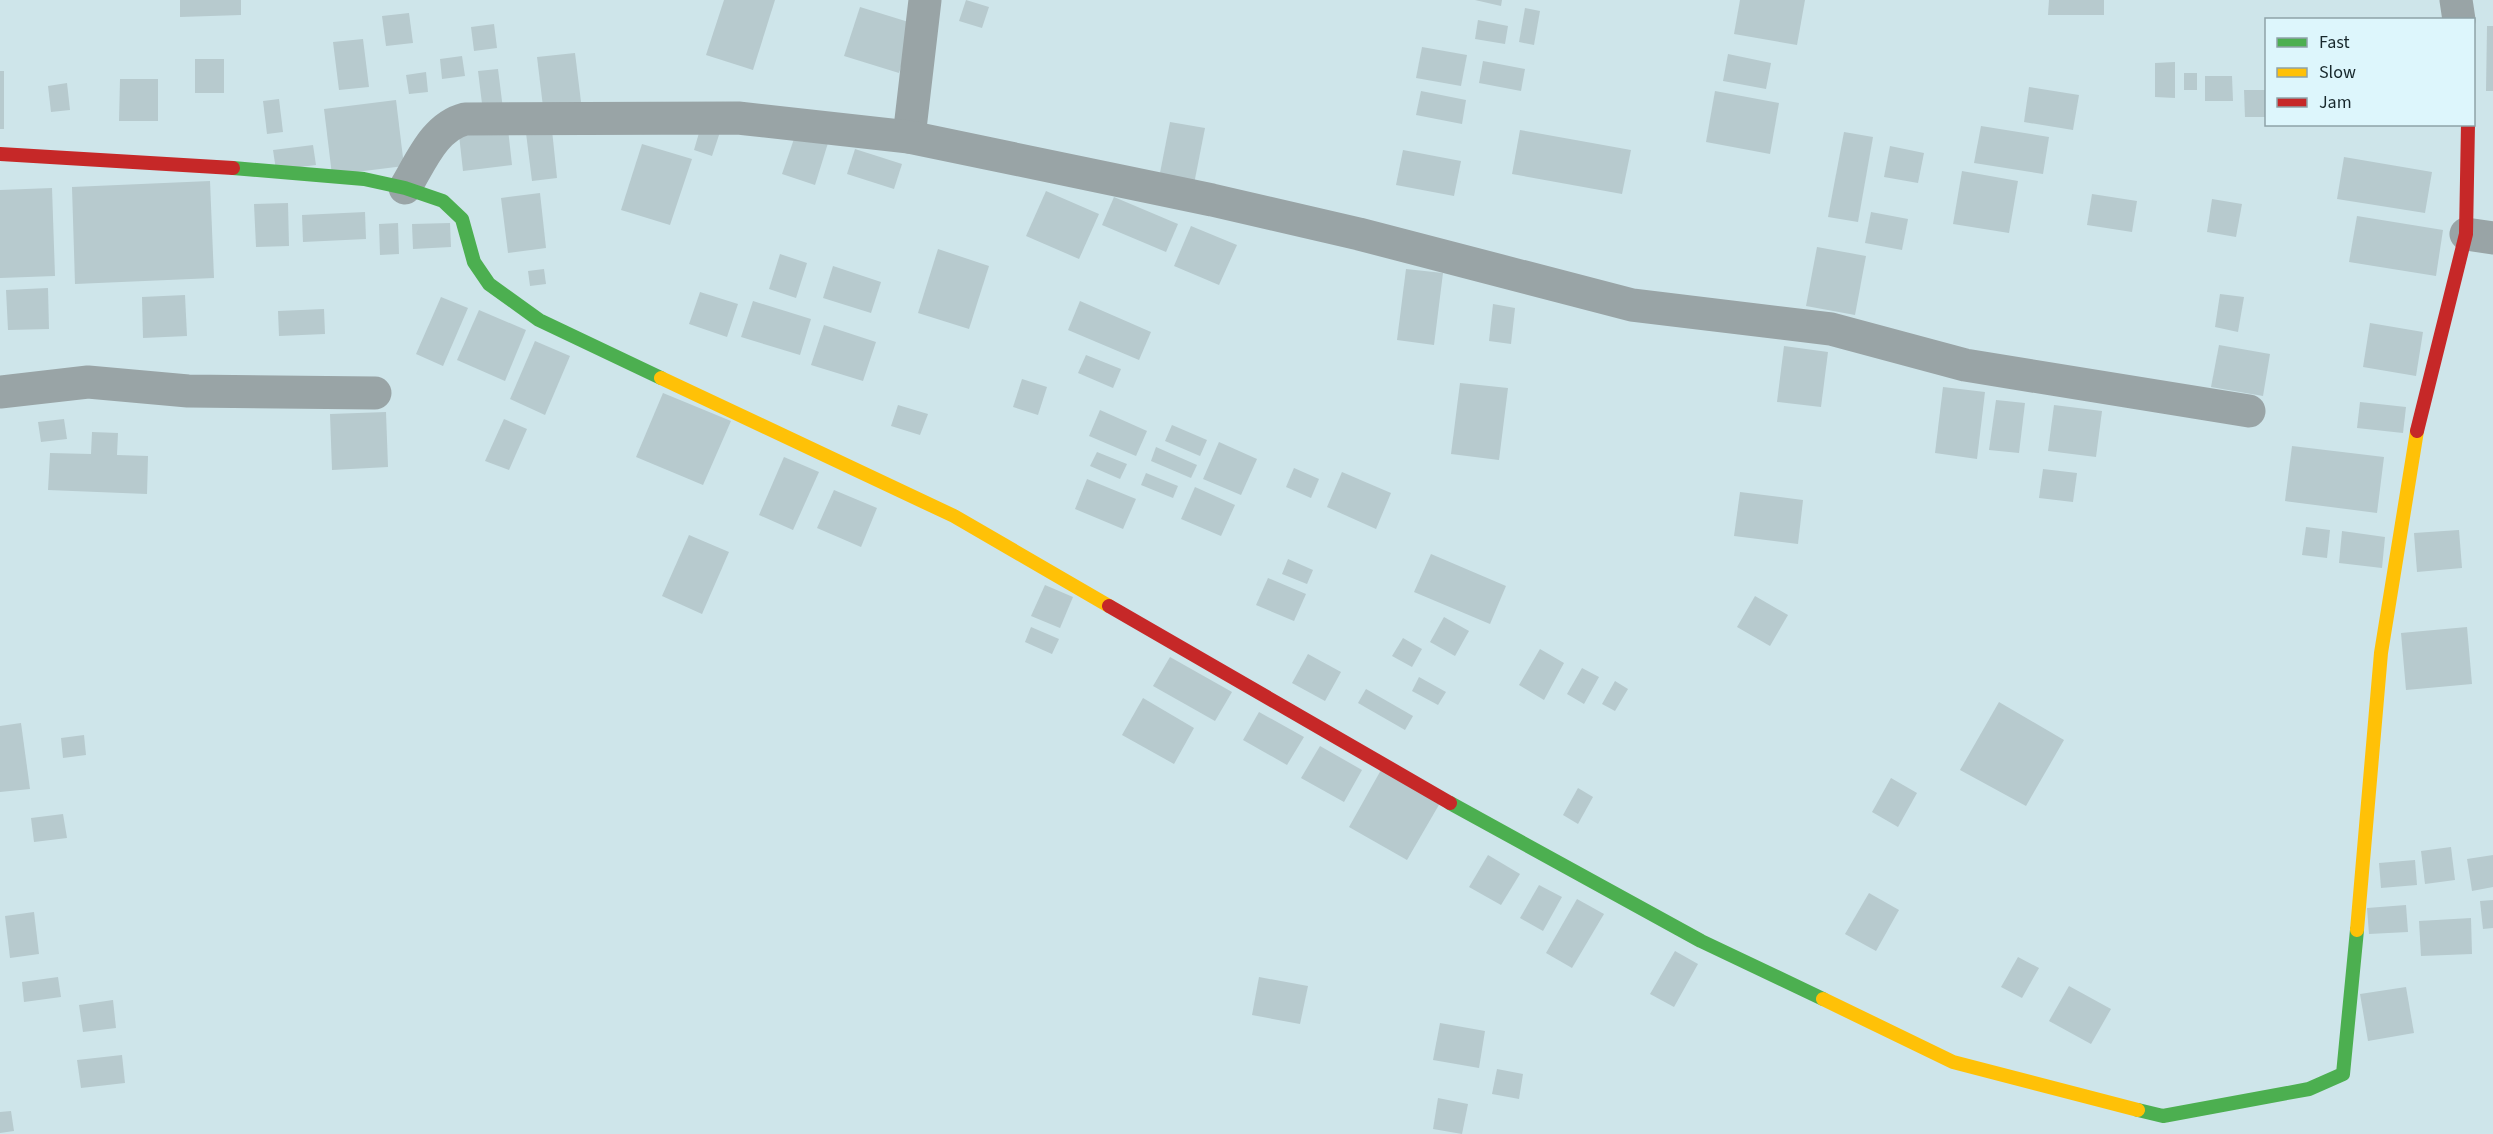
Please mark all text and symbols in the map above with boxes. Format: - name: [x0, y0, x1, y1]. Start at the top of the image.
- legend: [2265, 18, 2475, 126]
- text: Fast: [2319, 30, 2350, 55]
- text: Slow: [2319, 60, 2356, 85]
- text: Jam: [2319, 90, 2352, 115]

